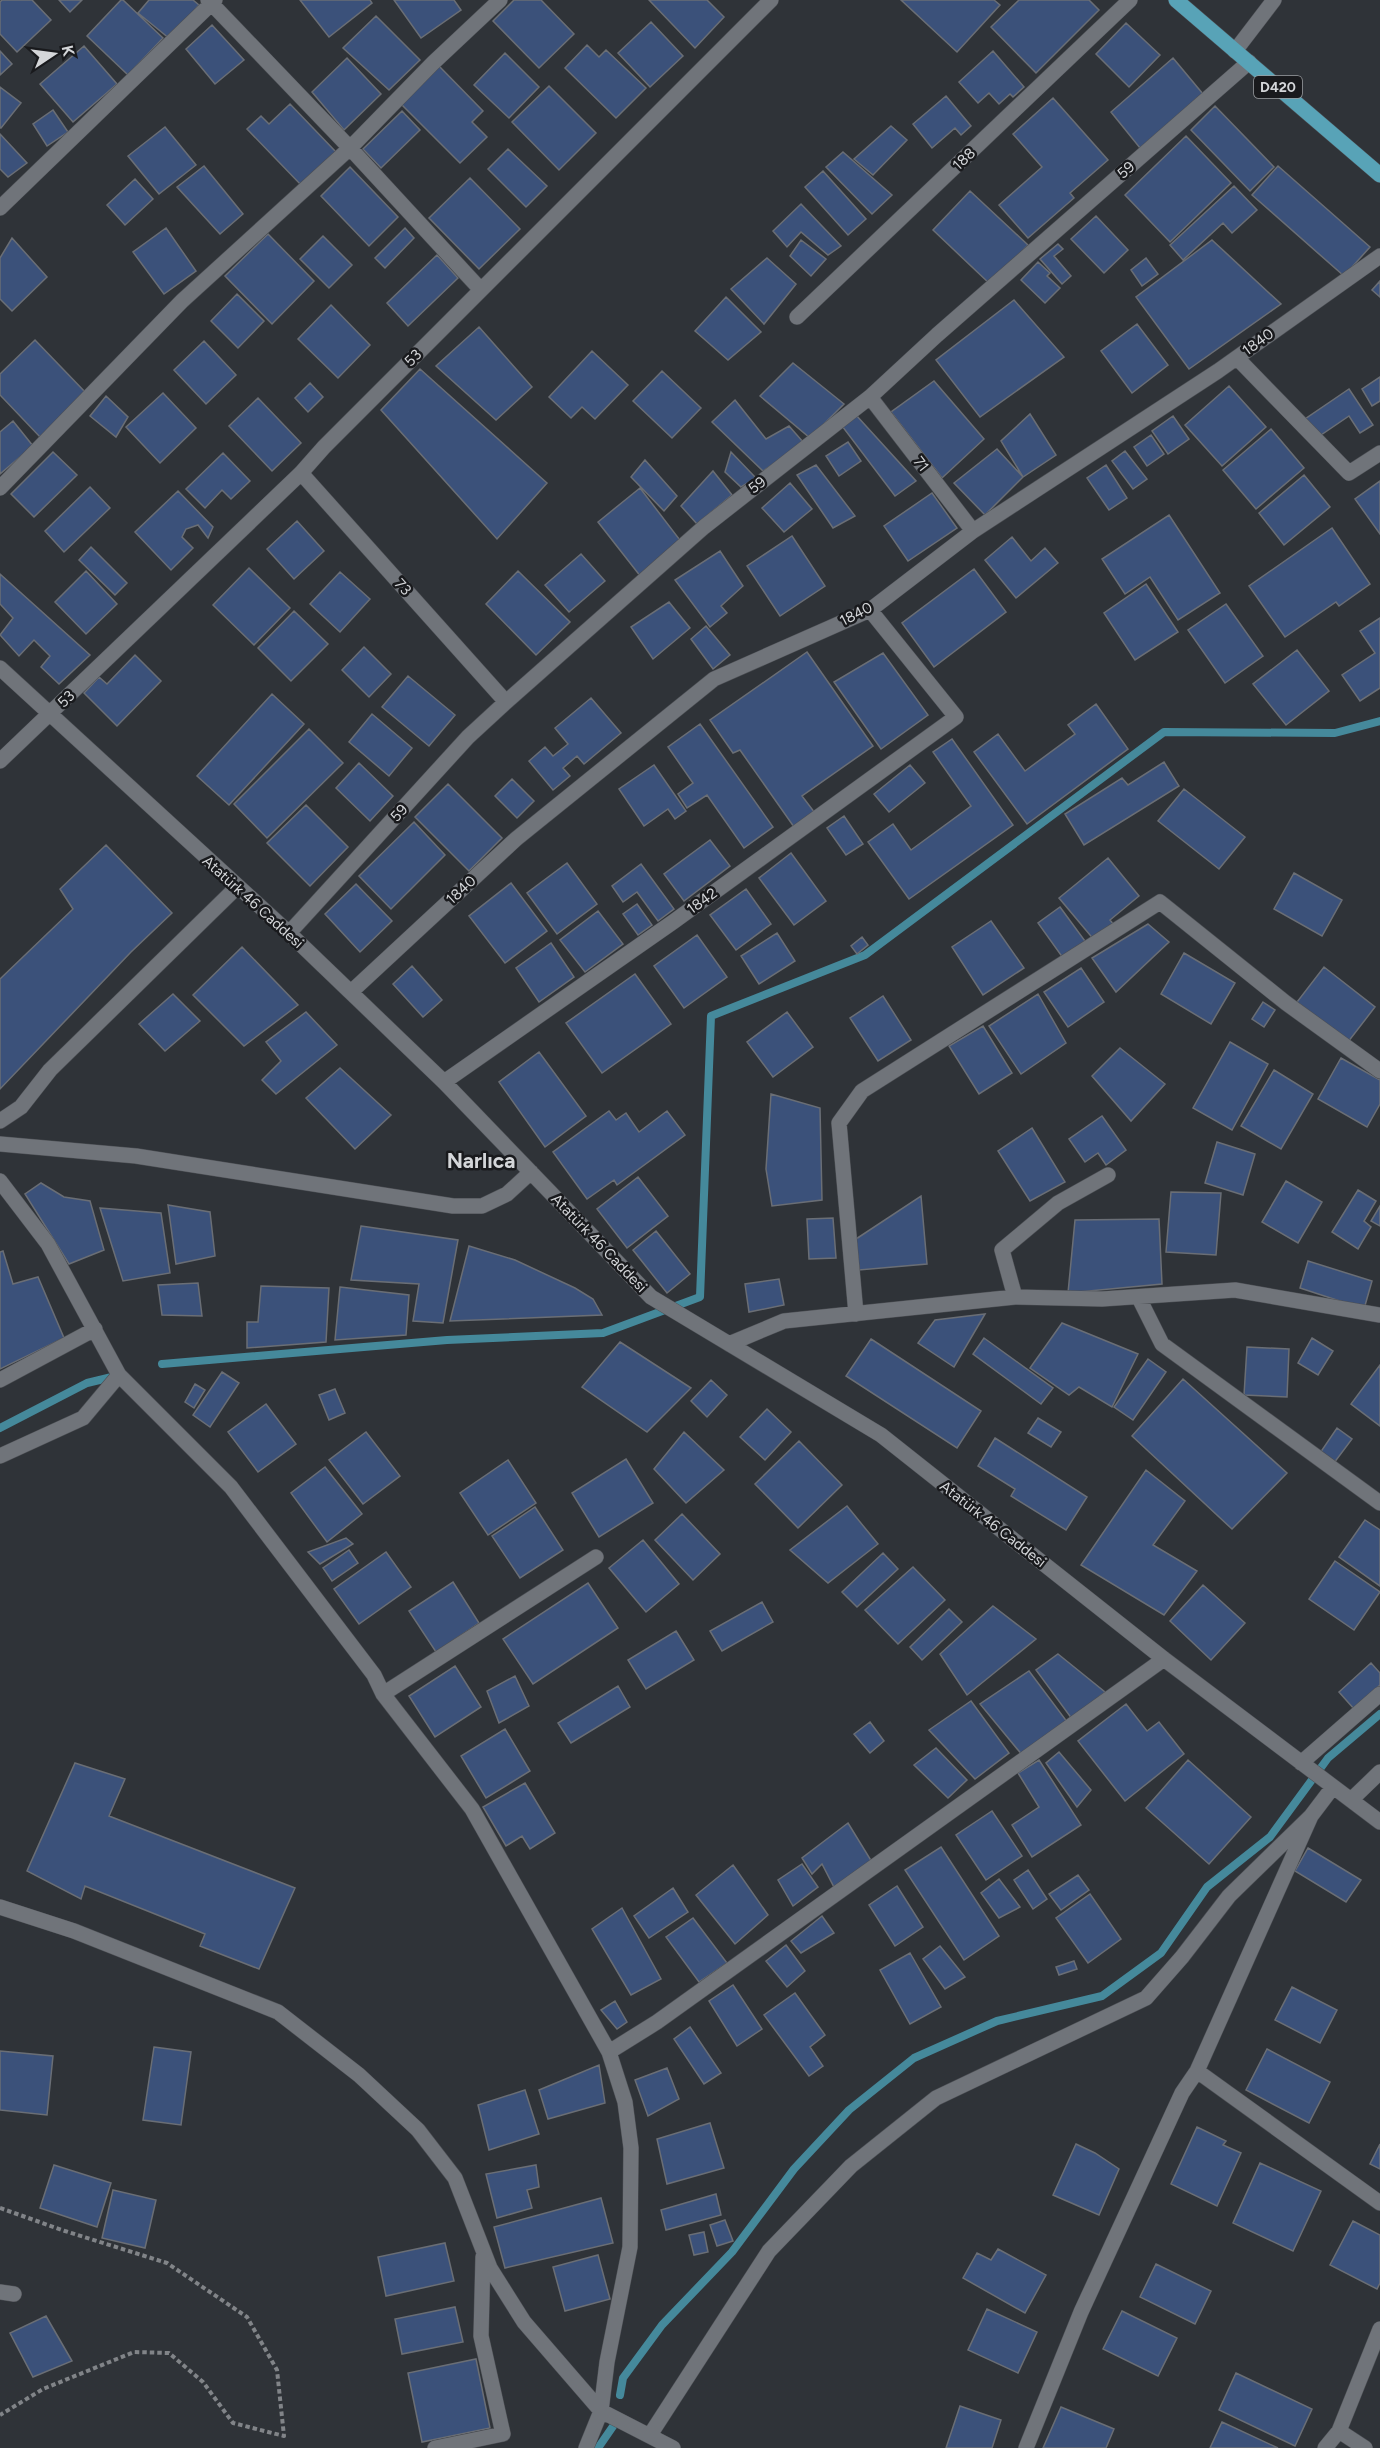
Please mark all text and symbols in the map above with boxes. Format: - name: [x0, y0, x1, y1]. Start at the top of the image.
- north arrow: [24, 24, 84, 84]
- text: K: [58, 43, 79, 58]
- road number: D420: [1254, 76, 1302, 98]
- street label: 188: [949, 144, 979, 174]
- street label: 59: [1114, 158, 1138, 182]
- street label: 1840: [1239, 325, 1277, 359]
- street label: 53: [401, 346, 425, 370]
- street label: 71: [910, 453, 932, 475]
- street label: 59: [745, 473, 769, 497]
- street label: 73: [391, 575, 415, 599]
- street label: 1840: [837, 598, 875, 630]
- street label: 53: [54, 687, 78, 711]
- street label: 59: [387, 801, 411, 825]
- street label: Atatürk 46 Caddesi: [199, 852, 307, 952]
- street label: 1840: [442, 872, 480, 908]
- street label: 1842: [683, 884, 721, 918]
- district label: Narlıca: [447, 1148, 515, 1173]
- street label: Atatürk 46 Caddesi: [547, 1190, 651, 1296]
- street label: Atatürk 46 Caddesi: [936, 1477, 1050, 1571]

